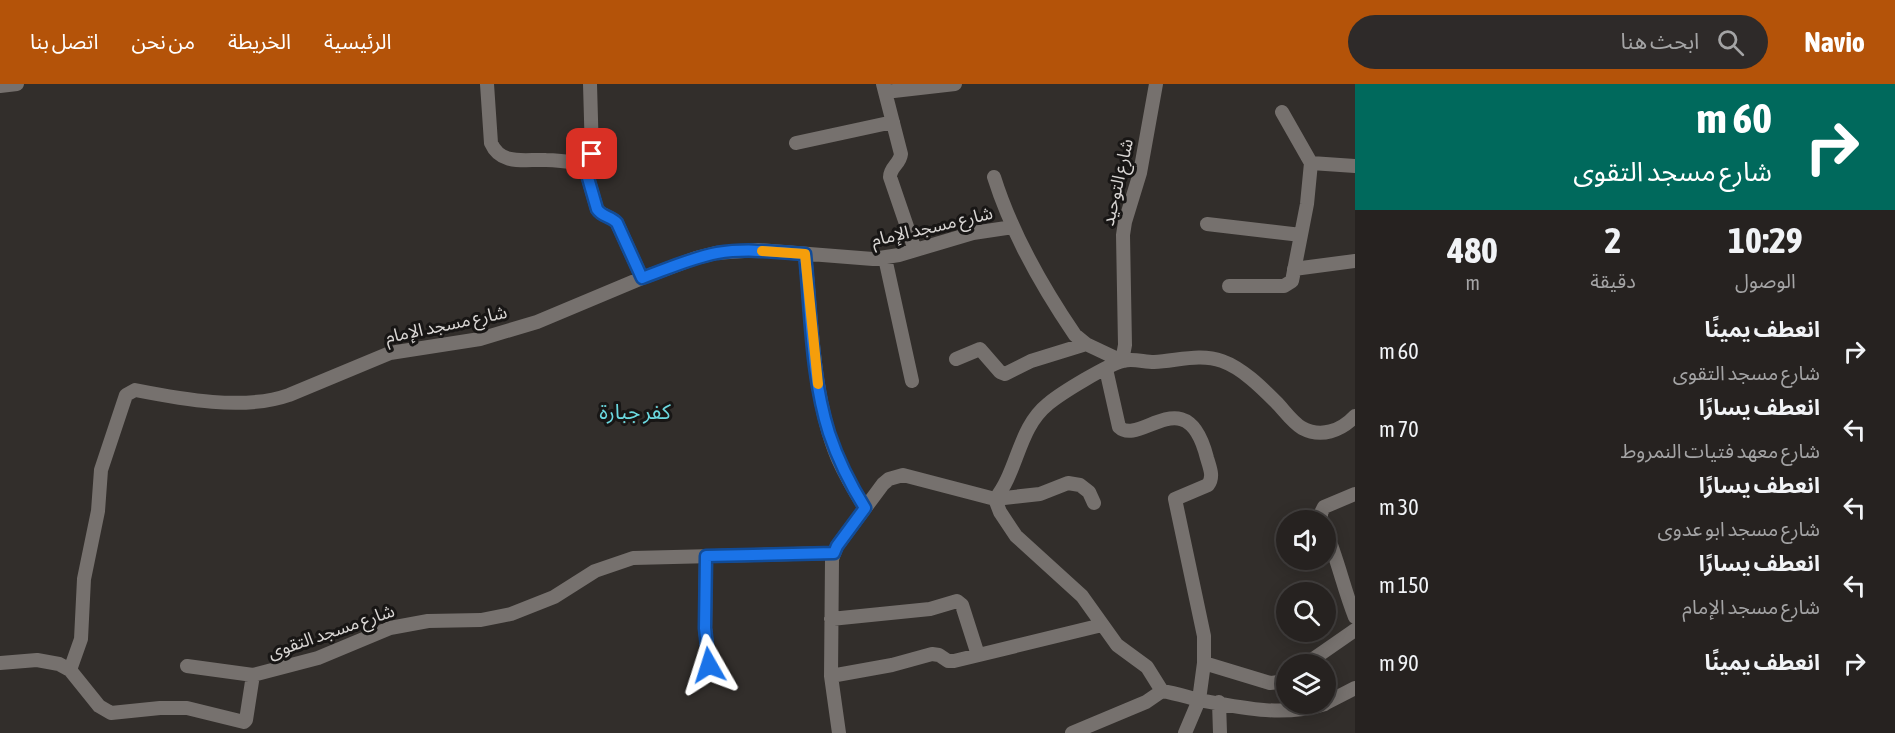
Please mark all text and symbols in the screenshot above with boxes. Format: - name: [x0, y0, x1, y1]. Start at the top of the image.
- search box: [1348, 15, 1768, 69]
- icon: search: [1714, 26, 1747, 59]
- text: Navio: [1804, 26, 1865, 58]
- text: ابحث هنا: [1621, 28, 1699, 54]
- text: اتصل بنا: [30, 29, 98, 53]
- text: من نحن: [131, 29, 195, 53]
- text: الخريطة: [228, 29, 291, 53]
- text: الرئيسية: [324, 29, 391, 53]
- text: 60 m: [1697, 94, 1772, 142]
- icon: right: [1793, 108, 1871, 186]
- pin: [566, 128, 617, 179]
- street label: شارع التوحيد: [1097, 136, 1141, 228]
- icon: arrive: [575, 137, 608, 170]
- text: شارع مسجد التقوى: [1573, 156, 1772, 187]
- street label: شارع مسجد الإمام: [869, 202, 996, 254]
- text: 2: [1605, 219, 1621, 261]
- text: 10:29: [1728, 219, 1803, 261]
- text: 480: [1447, 229, 1498, 271]
- text: دقيقة: [1590, 269, 1636, 292]
- text: الوصول: [1735, 269, 1796, 292]
- text: m: [1465, 271, 1480, 294]
- street label: شارع مسجد الإمام: [383, 301, 510, 351]
- text: انعطف يمينًا: [1704, 316, 1820, 342]
- icon: right: [1838, 335, 1871, 368]
- text: 60 m: [1379, 338, 1419, 364]
- text: شارع مسجد التقوى: [1673, 361, 1820, 384]
- text: انعطف يسارًا: [1699, 394, 1820, 420]
- district label: كفر جبارة: [599, 399, 671, 424]
- icon: left: [1838, 413, 1871, 446]
- text: 70 m: [1379, 416, 1419, 442]
- text: شارع معهد فتيات النمروط: [1621, 439, 1820, 462]
- text: انعطف يسارًا: [1699, 472, 1820, 498]
- icon: left: [1838, 491, 1871, 524]
- text: 30 m: [1379, 494, 1419, 520]
- map controls: [1276, 510, 1336, 714]
- button: sound: [1276, 510, 1336, 570]
- text: شارع مسجد ابو عدوى: [1658, 517, 1820, 540]
- text: انعطف يسارًا: [1699, 550, 1820, 576]
- icon: left: [1838, 569, 1871, 602]
- text: 150 m: [1379, 572, 1429, 598]
- button: search: [1276, 582, 1336, 642]
- text: شارع مسجد الإمام: [1682, 595, 1820, 618]
- street label: شارع مسجد التقوى: [265, 599, 398, 666]
- position arrow: [677, 633, 741, 697]
- icon: right: [1838, 647, 1871, 680]
- text: انعطف يمينًا: [1704, 649, 1820, 675]
- text: 90 m: [1379, 650, 1419, 676]
- button: layers: [1276, 654, 1336, 714]

